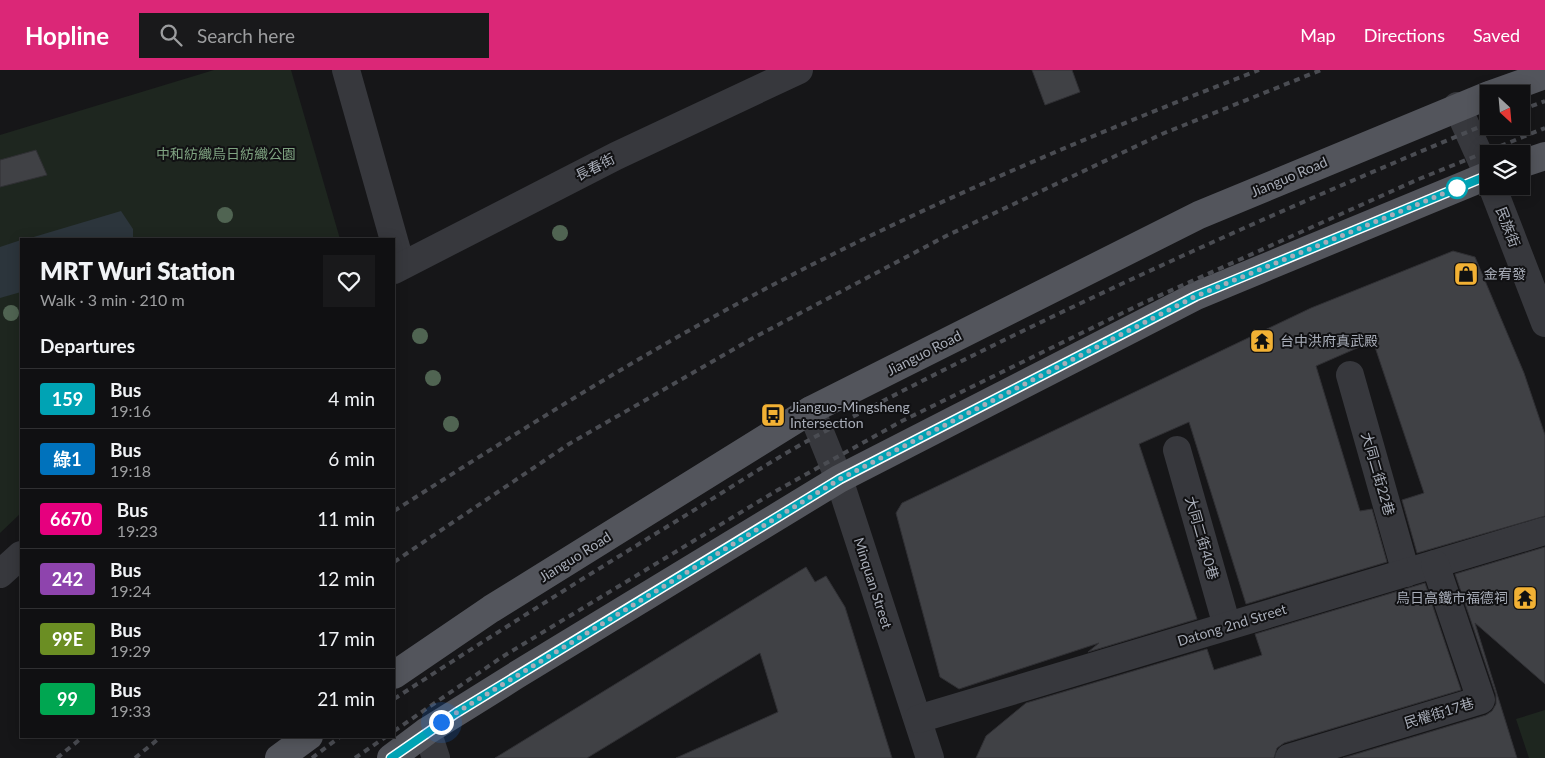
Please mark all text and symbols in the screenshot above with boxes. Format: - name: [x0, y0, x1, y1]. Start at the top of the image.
- search box: [139, 13, 489, 58]
- text: Hopline: [25, 21, 109, 50]
- icon: search: [157, 21, 185, 49]
- text: Search here: [197, 24, 295, 47]
- text: Map: [1300, 24, 1336, 46]
- text: Directions: [1364, 24, 1445, 46]
- text: Saved: [1473, 24, 1520, 46]
- north arrow: [1480, 85, 1530, 135]
- map controls: [1480, 85, 1530, 195]
- park label: 中和紡織烏日紡織公園: [156, 145, 296, 162]
- button: layers: [1480, 145, 1530, 195]
- street label: 長春街: [572, 149, 617, 184]
- street label: Jianguo Road: [1248, 153, 1330, 200]
- unlabelled marker: [1446, 177, 1468, 199]
- street label: 民族街: [1493, 204, 1524, 249]
- button: heart: [323, 255, 375, 307]
- text: MRT Wuri Station: [40, 256, 235, 285]
- shop icon: 金宥發: [1453, 261, 1479, 287]
- place label: 金宥發: [1484, 265, 1526, 282]
- text: Walk · 3 min · 210 m: [40, 290, 185, 309]
- street label: Jianguo Road: [884, 326, 964, 379]
- temple icon: 台中洪府真武殿: [1249, 328, 1275, 354]
- place label: 台中洪府真武殿: [1280, 332, 1378, 349]
- text: Departures: [40, 334, 135, 357]
- text: Bus: [110, 378, 141, 401]
- text: 4 min: [328, 387, 375, 410]
- text: 159: [52, 388, 83, 410]
- place label: Jianguo-Mingsheng Intersection: [790, 398, 910, 431]
- text: 19:16: [110, 401, 151, 420]
- bus stop icon: Jianguo-Mingsheng Intersection: [760, 402, 786, 428]
- street label: 大同二街22巷: [1358, 430, 1399, 518]
- text: Bus: [110, 438, 141, 461]
- text: 6 min: [328, 447, 375, 470]
- text: 綠1: [53, 448, 82, 470]
- text: 19:18: [110, 461, 151, 480]
- street label: 大同二街40巷: [1182, 494, 1223, 582]
- text: Bus: [117, 498, 148, 521]
- text: 11 min: [317, 507, 375, 530]
- text: 6670: [50, 508, 92, 530]
- text: 19:23: [117, 521, 158, 540]
- street label: Jianguo Road: [536, 528, 614, 585]
- street label: Minquan Street: [851, 535, 896, 631]
- text: Bus: [110, 558, 141, 581]
- text: 12 min: [317, 567, 375, 590]
- text: 242: [52, 568, 83, 590]
- text: 19:24: [110, 581, 151, 600]
- temple icon: 烏日高鐵市福德祠: [1512, 585, 1538, 611]
- place label: 烏日高鐵市福德祠: [1396, 589, 1508, 606]
- street label: Datong 2nd Street: [1175, 600, 1288, 649]
- text: Bus: [110, 618, 141, 641]
- text: 17 min: [317, 627, 375, 650]
- text: 99E: [52, 628, 83, 650]
- text: 19:29: [110, 641, 151, 660]
- text: Bus: [110, 678, 141, 701]
- text: 21 min: [317, 687, 375, 710]
- text: 99: [57, 688, 78, 710]
- street label: 民權街17巷: [1402, 694, 1476, 731]
- text: 19:33: [110, 701, 151, 720]
- your location: [429, 710, 454, 735]

